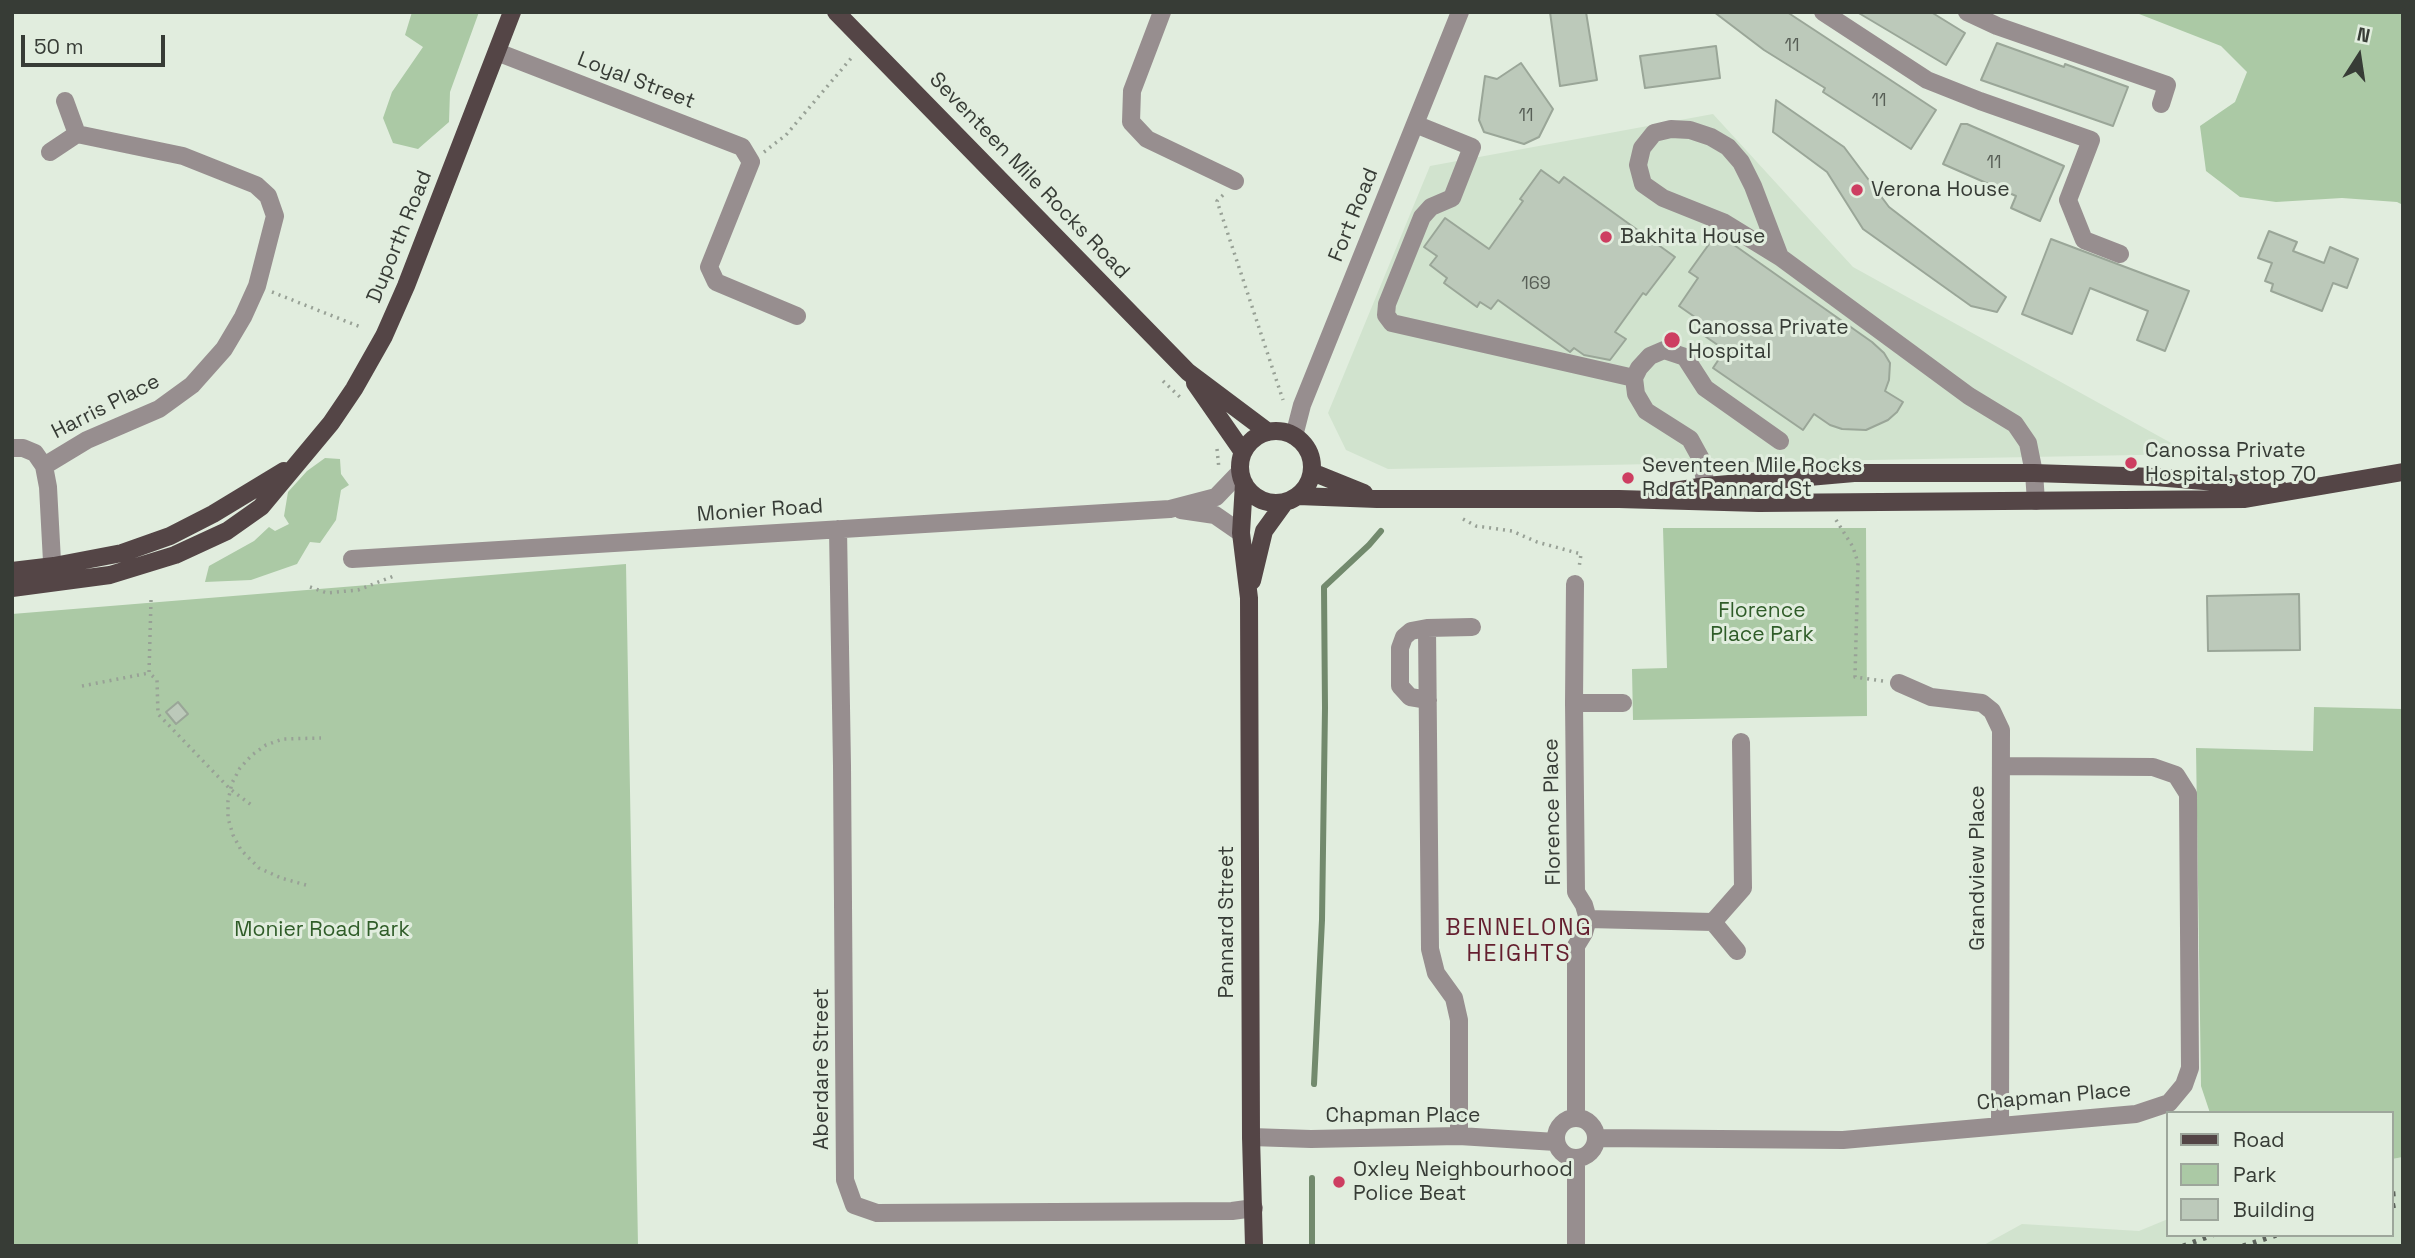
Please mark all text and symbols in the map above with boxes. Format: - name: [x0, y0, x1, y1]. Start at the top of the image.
- scale bar: [24, 21, 168, 65]
- north arrow: [2324, 21, 2394, 91]
- text: N: [2355, 21, 2372, 49]
- text: 50 m: [34, 33, 84, 60]
- house number: 11: [1784, 35, 1800, 57]
- street label: Loyal Street: [574, 47, 698, 115]
- street label: Seventeen Mile Rocks Road: [924, 68, 1134, 284]
- house number: 11: [1871, 90, 1887, 112]
- house number: 11: [1518, 105, 1534, 127]
- house number: 11: [1986, 152, 2002, 174]
- street label: Fort Road: [1324, 165, 1384, 265]
- street label: Duporth Road: [362, 167, 438, 307]
- place label: Verona House: [1871, 177, 2010, 203]
- marker: Verona House: [1849, 182, 1865, 198]
- place label: Bakhita House: [1620, 224, 1765, 250]
- marker: Bakhita House: [1598, 229, 1614, 245]
- house number: 169: [1521, 273, 1551, 295]
- place label: Canossa Private Hospital: [1688, 315, 1849, 365]
- marker: Canossa Private Hospital: [1662, 330, 1682, 350]
- street label: Harris Place: [48, 369, 164, 445]
- place label: Canossa Private Hospital, stop 70: [2145, 438, 2316, 488]
- place label: Seventeen Mile Rocks Rd at Pannard St: [1642, 453, 1862, 503]
- marker: Canossa Private Hospital, stop 70: [2123, 455, 2139, 471]
- marker: Seventeen Mile Rocks Rd at Pannard St: [1620, 470, 1636, 486]
- street label: Monier Road: [696, 494, 824, 528]
- park label: Florence Place Park: [1710, 598, 1814, 648]
- street label: Florence Place: [1539, 738, 1567, 886]
- street label: Grandview Place: [1965, 785, 1991, 951]
- street label: Pannard Street: [1214, 846, 1240, 998]
- district label: BENNELONG HEIGHTS: [1446, 915, 1592, 969]
- park label: Monier Road Park: [234, 917, 410, 943]
- street label: Aberdare Street: [809, 988, 835, 1150]
- street label: Chapman Place: [1976, 1078, 2132, 1116]
- street label: Chapman Place: [1326, 1103, 1480, 1129]
- legend: [2166, 1111, 2394, 1237]
- text: Road: [2233, 1126, 2285, 1153]
- place label: Oxley Neighbourhood Police Beat: [1353, 1157, 1573, 1207]
- text: Park: [2233, 1161, 2277, 1188]
- marker: Oxley Neighbourhood Police Beat: [1331, 1174, 1347, 1190]
- text: Building: [2233, 1196, 2315, 1223]

